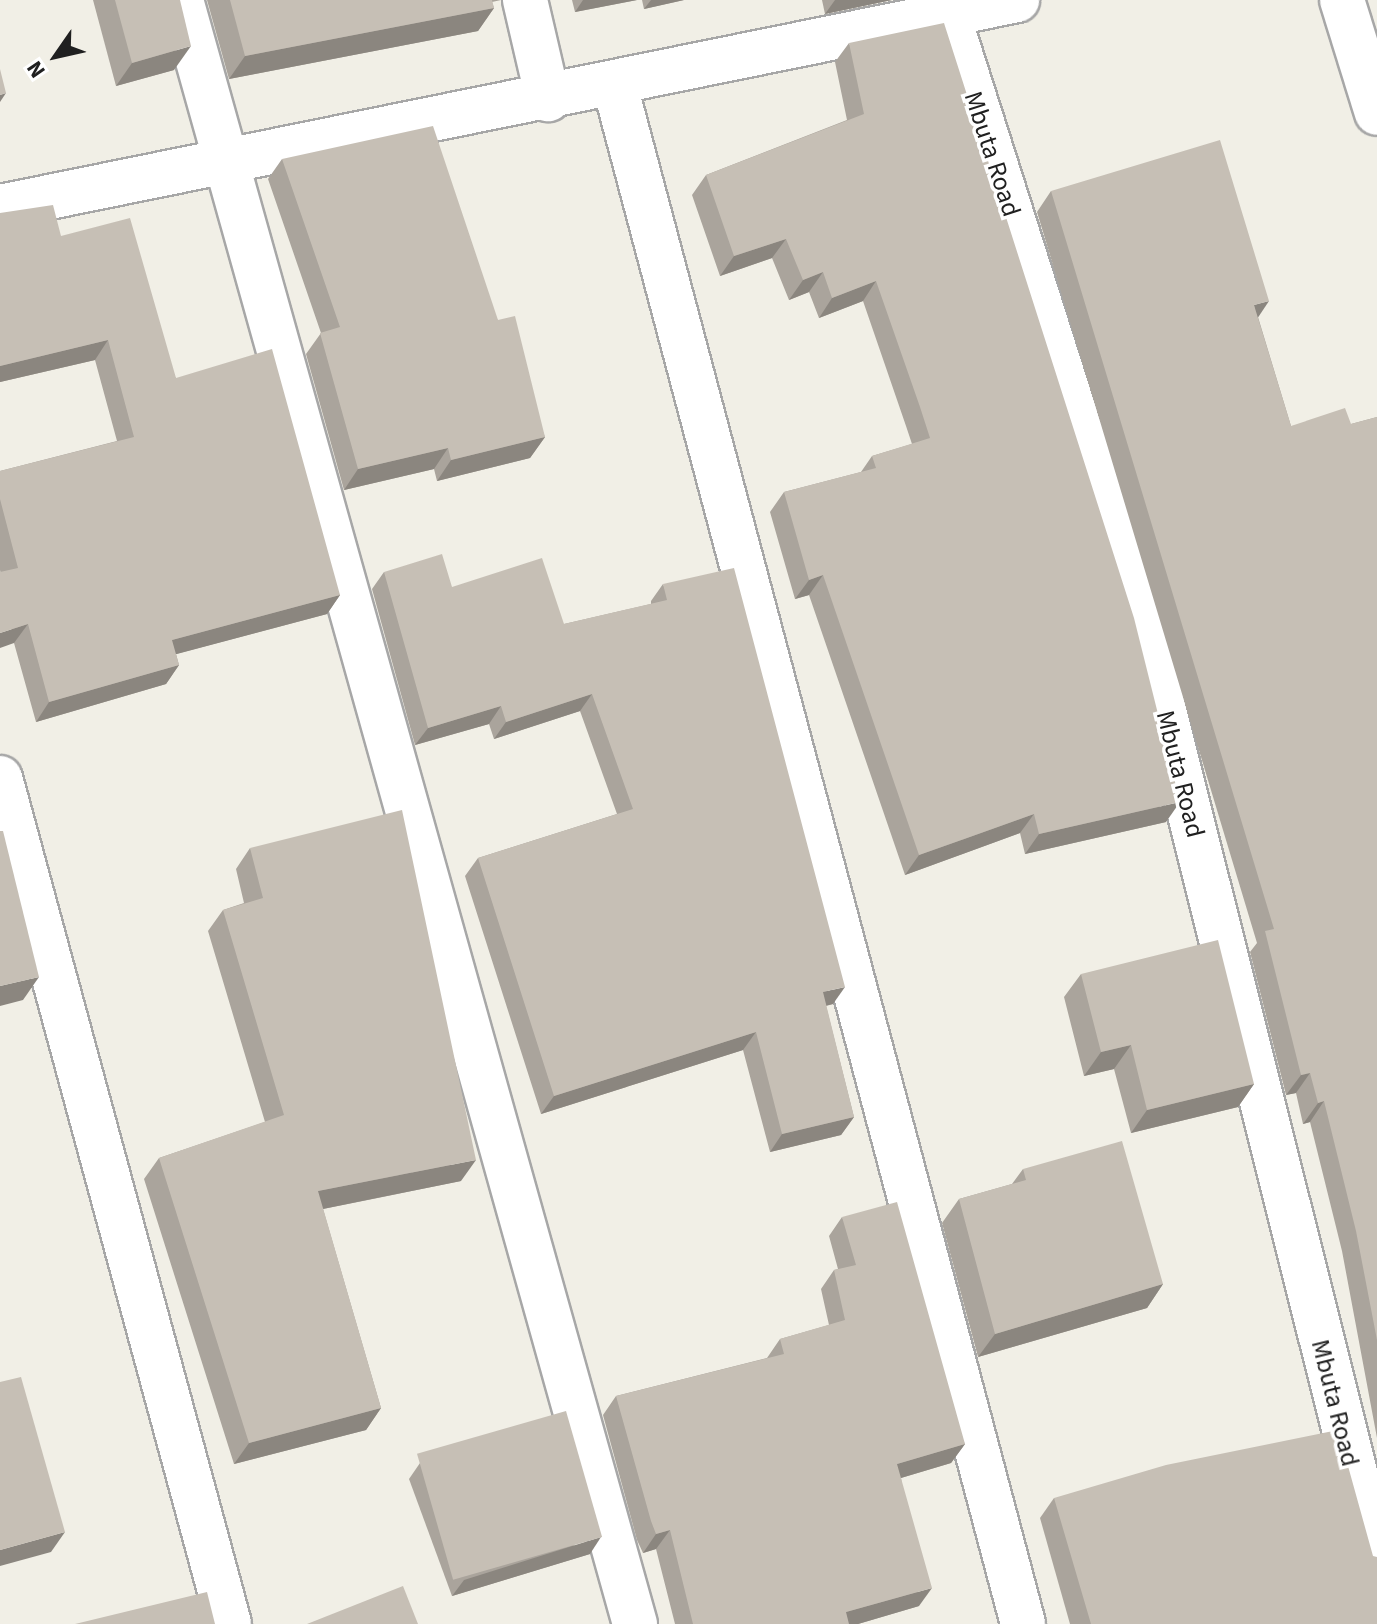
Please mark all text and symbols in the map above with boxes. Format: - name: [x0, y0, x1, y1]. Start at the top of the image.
- north arrow: [16, 16, 96, 96]
- text: N: [19, 54, 53, 84]
- street label: Mbuta Road: [957, 87, 1027, 221]
- street label: Mbuta Road: [1149, 707, 1211, 841]
- street label: Mbuta Road: [1304, 1336, 1366, 1470]

